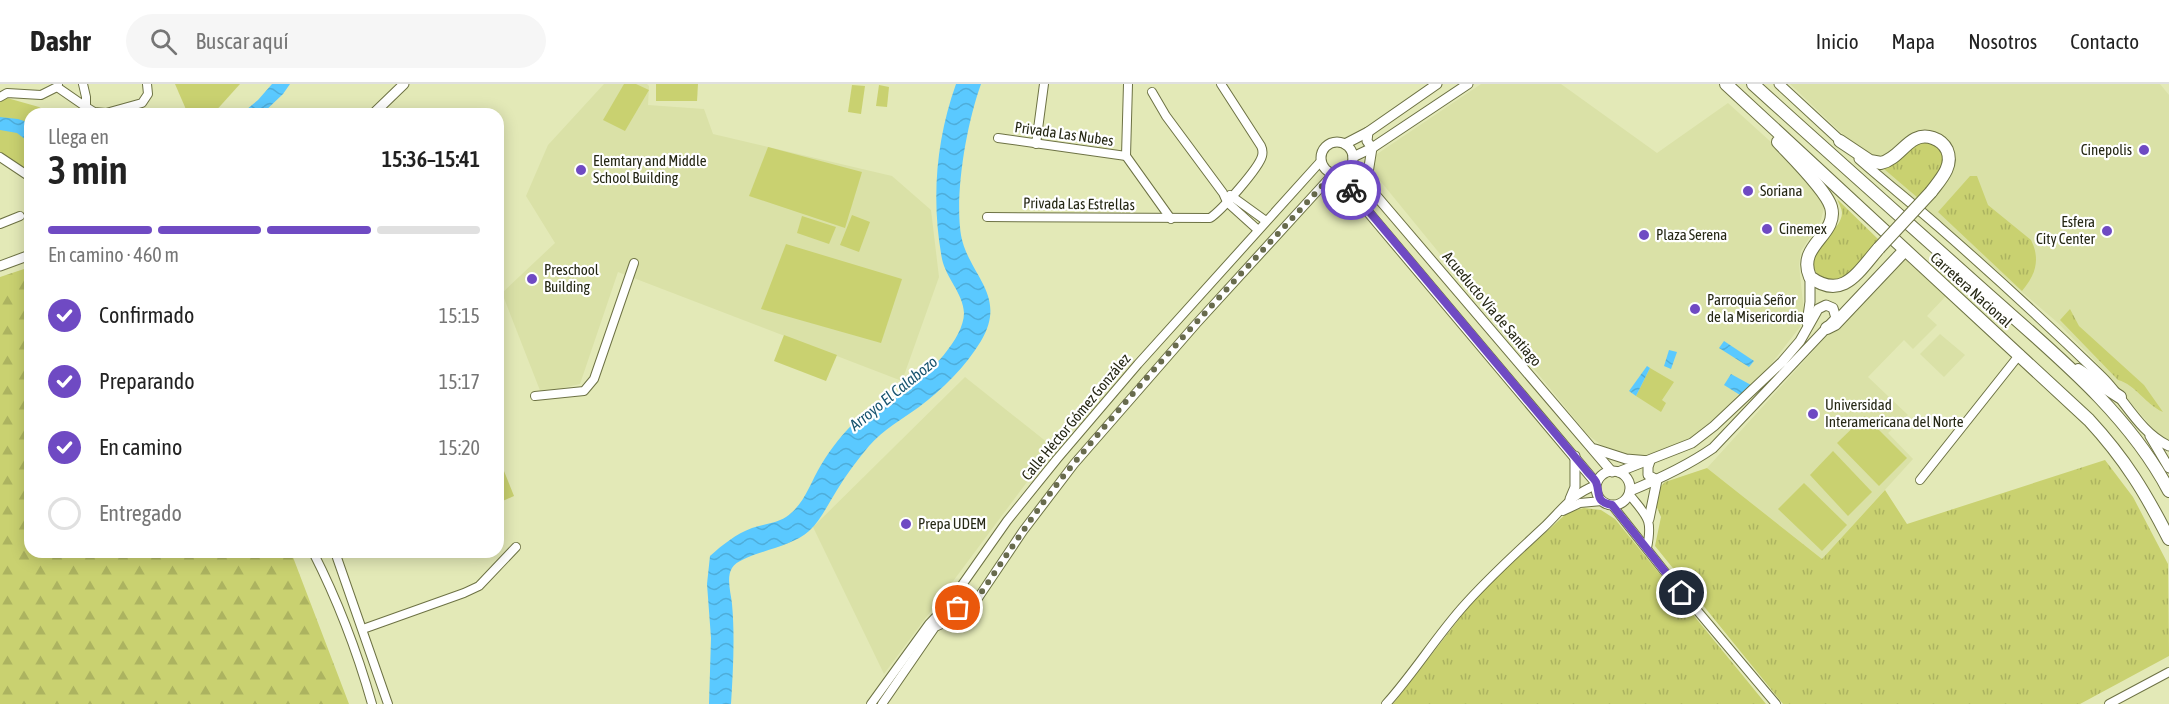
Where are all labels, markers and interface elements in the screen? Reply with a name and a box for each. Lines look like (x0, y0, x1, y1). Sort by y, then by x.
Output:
search box (126, 14, 546, 68)
text: Dashr (30, 25, 90, 57)
icon: search (147, 25, 180, 58)
text: Buscar aquí (195, 28, 288, 54)
text: Inicio (1816, 29, 1859, 53)
text: Mapa (1892, 29, 1935, 53)
text: Nosotros (1968, 29, 2037, 53)
text: Contacto (2070, 29, 2139, 53)
street label: Privada Las Nubes (1013, 118, 1115, 149)
text: Llega en (48, 125, 109, 148)
place label: Cinepolis (2081, 141, 2132, 158)
marker: Cinepolis (2137, 143, 2151, 157)
text: 15:36–15:41 (382, 146, 480, 172)
text: 3 min (48, 148, 128, 192)
place label: Elemtary and Middle School Building (593, 152, 707, 186)
courier (1321, 160, 1381, 220)
marker: Elemtary and Middle School Building (574, 163, 588, 177)
icon: bike (1335, 174, 1368, 207)
place label: Soriana (1760, 182, 1802, 199)
marker: Soriana (1741, 184, 1755, 198)
street label: Privada Las Estrellas (1023, 194, 1135, 213)
place label: Esfera City Center (2036, 213, 2096, 247)
place label: Cinemex (1779, 220, 1827, 237)
marker: Cinemex (1760, 222, 1774, 236)
marker: Esfera City Center (2100, 224, 2114, 238)
place label: Plaza Serena (1656, 226, 1727, 243)
marker: Plaza Serena (1637, 228, 1651, 242)
text: En camino · 460 m (48, 243, 179, 266)
street label: Acueducto Vía de Santiago (1439, 248, 1545, 369)
street label: Carretera Nacional (1927, 249, 2016, 331)
place label: Preschool Building (544, 261, 599, 295)
marker: Preschool Building (525, 272, 539, 286)
place label: Parroquia Señor de la Misericordia (1707, 291, 1804, 325)
icon: check (48, 299, 81, 332)
text: Confirmado (99, 302, 194, 328)
marker: Parroquia Señor de la Misericordia (1688, 302, 1702, 316)
text: 15:15 (439, 304, 480, 327)
street label: Calle Héctor Gómez González (1018, 350, 1134, 483)
water label: Arroyo El Calabozo (845, 352, 941, 435)
icon: check (48, 365, 81, 398)
text: Preparando (99, 368, 195, 394)
text: 15:17 (439, 370, 480, 393)
place label: Universidad Interamericana del Norte (1825, 396, 1964, 430)
marker: Universidad Interamericana del Norte (1806, 407, 1820, 421)
icon: check (48, 431, 81, 464)
text: En camino (99, 434, 182, 460)
text: 15:20 (439, 436, 480, 459)
text: Entregado (99, 500, 182, 526)
place label: Prepa UDEM (918, 515, 986, 532)
marker: Prepa UDEM (899, 517, 913, 531)
pin (1656, 567, 1707, 618)
icon: home (1665, 576, 1698, 609)
pin (932, 582, 983, 633)
icon: bag (941, 591, 974, 624)

